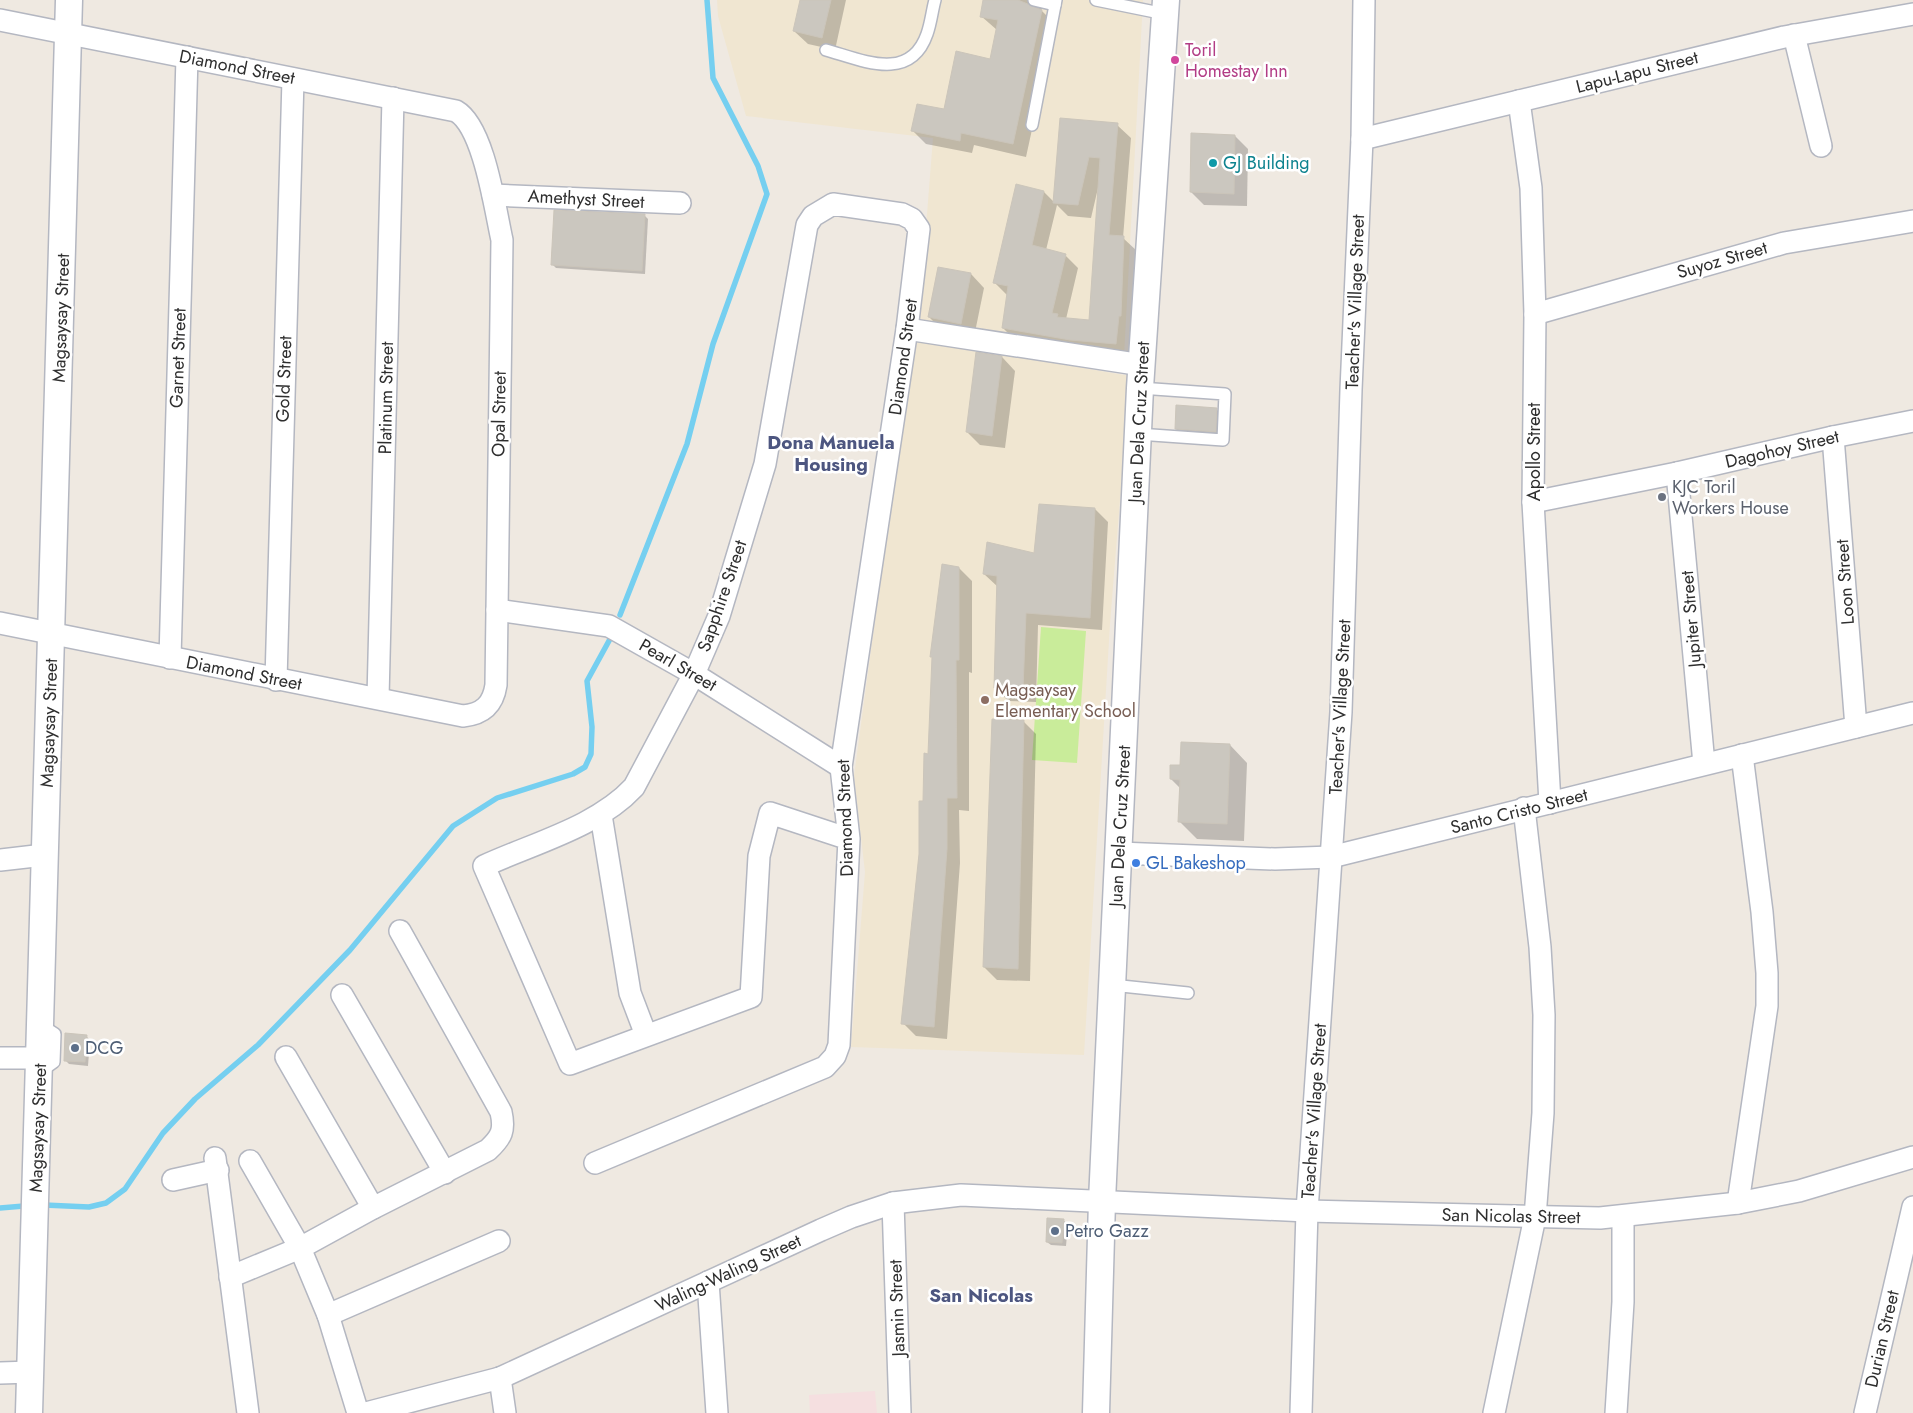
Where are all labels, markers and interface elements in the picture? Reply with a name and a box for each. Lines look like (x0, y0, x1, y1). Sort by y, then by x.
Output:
place label: Toril Homestay Inn (1185, 37, 1288, 84)
street label: Diamond Street (177, 43, 298, 91)
street label: Lapu-Lapu Street (1573, 44, 1701, 100)
marker: Toril Homestay Inn (1169, 54, 1181, 66)
place label: GJ Building (1223, 150, 1310, 176)
marker: GJ Building (1207, 157, 1219, 169)
street label: Amethyst Street (527, 183, 646, 215)
street label: Teacher's Village Street (1339, 213, 1371, 390)
street label: Suyoz Street (1674, 234, 1771, 285)
street label: Magsaysay Street (46, 252, 76, 383)
street label: Diamond Street (882, 296, 924, 417)
street label: Garnet Street (163, 307, 193, 409)
street label: Gold Street (269, 335, 299, 423)
street label: Juan Dela Cruz Street (1122, 340, 1156, 505)
street label: Platinum Street (372, 341, 400, 455)
street label: Opal Street (485, 370, 513, 457)
street label: Apollo Street (1521, 402, 1547, 501)
street label: Dagohoy Street (1722, 423, 1842, 475)
district label: Dona Manuela Housing (767, 429, 895, 478)
place label: KJC Toril Workers House (1672, 474, 1789, 521)
marker: KJC Toril Workers House (1656, 491, 1668, 503)
street label: Sapphire Street (691, 536, 754, 655)
street label: Loon Street (1829, 538, 1861, 626)
street label: Jupiter Street (1674, 569, 1708, 670)
street label: Teacher's Village Street (1322, 618, 1358, 795)
street label: Pearl Street (634, 632, 722, 698)
street label: Diamond Street (184, 649, 305, 697)
street label: Magsaysay Street (34, 657, 64, 788)
place label: Magsaysay Elementary School (995, 677, 1136, 724)
marker: Magsaysay Elementary School (979, 694, 991, 706)
street label: Juan Dela Cruz Street (1103, 744, 1137, 909)
street label: Diamond Street (830, 758, 860, 877)
street label: Santo Cristo Street (1448, 781, 1591, 841)
place label: GL Bakeshop (1146, 850, 1246, 876)
marker: GL Bakeshop (1130, 857, 1142, 869)
street label: Teacher's Village Street (1295, 1022, 1333, 1199)
place label: DCG (85, 1035, 124, 1061)
marker: DCG (69, 1042, 81, 1054)
street label: Magsaysay Street (23, 1062, 53, 1193)
street label: San Nicolas Street (1441, 1202, 1581, 1230)
place label: Petro Gazz (1065, 1218, 1149, 1244)
marker: Petro Gazz (1049, 1225, 1061, 1237)
street label: Waling-Waling Street (651, 1227, 806, 1318)
street label: Jasmin Street (882, 1259, 912, 1359)
district label: San Nicolas (929, 1282, 1033, 1309)
street label: Durian Street (1858, 1287, 1906, 1390)

